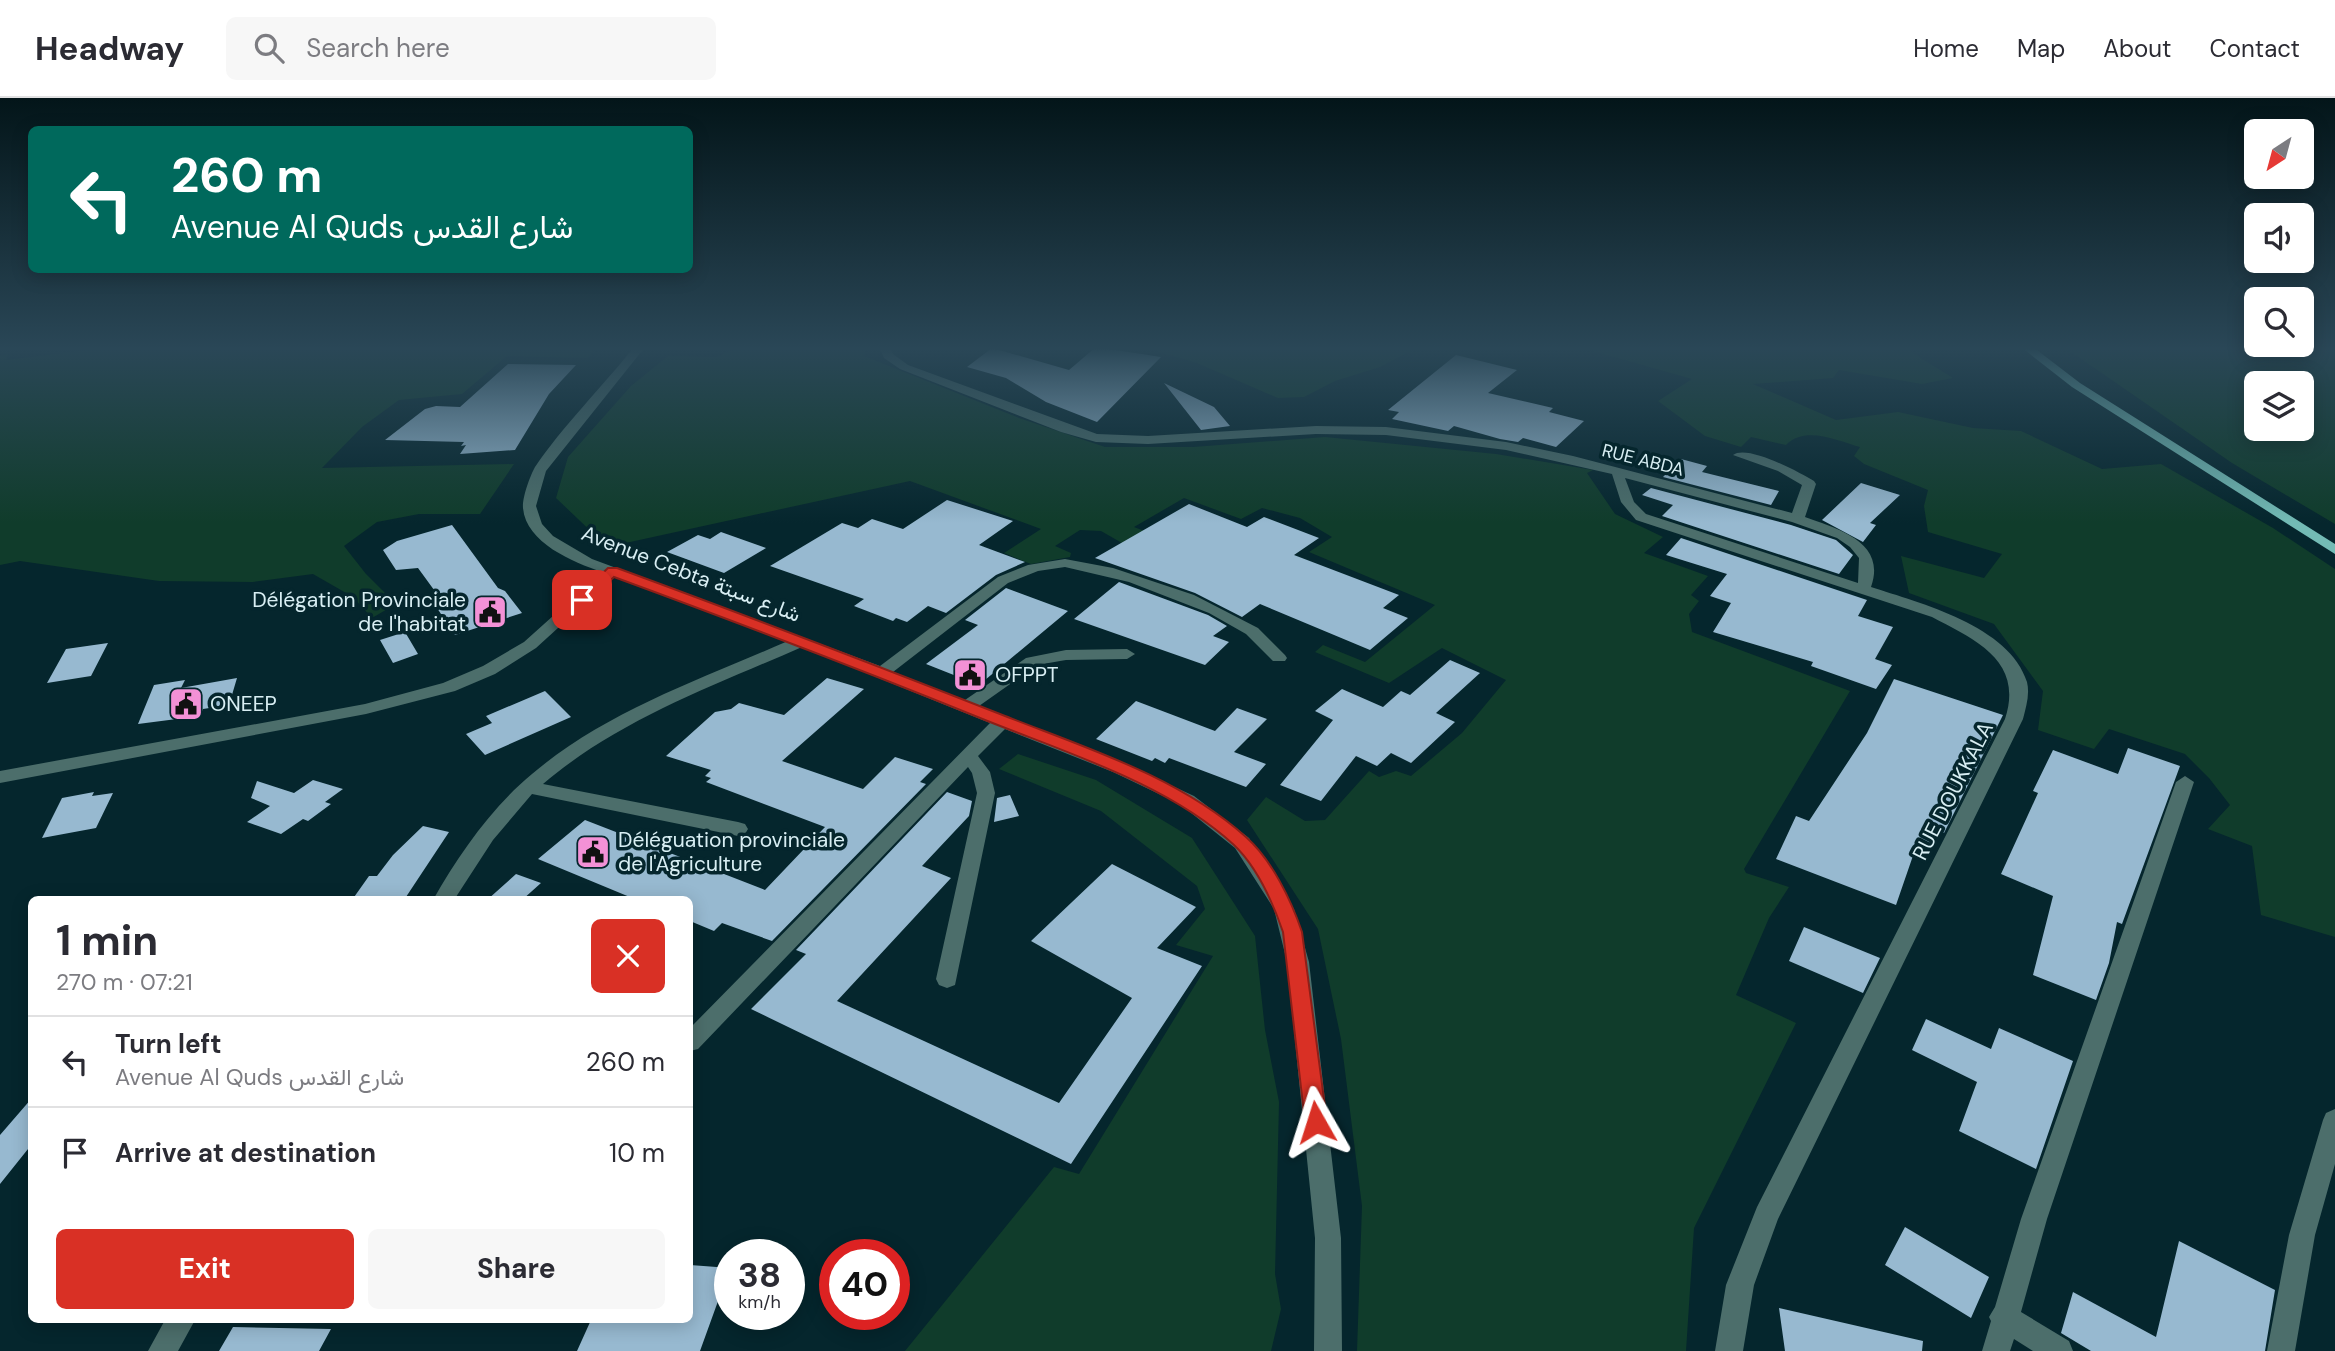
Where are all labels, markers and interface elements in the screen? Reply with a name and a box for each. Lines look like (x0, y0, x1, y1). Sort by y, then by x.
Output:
search box (226, 17, 716, 80)
text: Headway (35, 27, 184, 70)
icon: search (250, 29, 288, 67)
text: Search here (306, 31, 450, 65)
text: Home (1913, 33, 1979, 64)
text: Map (2017, 33, 2065, 64)
text: About (2103, 33, 2172, 64)
text: Contact (2210, 33, 2300, 64)
north arrow (2244, 119, 2314, 189)
map controls (2244, 119, 2314, 441)
text: 260 m (171, 143, 322, 207)
icon: left (56, 154, 147, 245)
button: sound (2244, 203, 2314, 273)
text: Avenue Al Quds شارع القدس (171, 206, 573, 248)
button: search (2244, 287, 2314, 357)
button: layers (2244, 371, 2314, 441)
street label: RUE ABDA (1599, 438, 1687, 482)
street label: Avenue Cebta شارع سبتة (577, 519, 805, 629)
pin (552, 570, 612, 630)
icon: arrive (563, 581, 601, 619)
place label: Délégation Provinciale de l'habitat (252, 586, 466, 638)
public building icon: Délégation Provinciale de l'habitat (471, 593, 509, 631)
public building icon: OFPPT (951, 656, 989, 694)
place label: OFPPT (995, 661, 1059, 689)
public building icon: ONEEP (167, 685, 205, 723)
place label: ONEEP (210, 690, 277, 718)
street label: RUE DOUKKALA (1906, 717, 2000, 865)
place label: Déléguation provinciale de l'Agriculture (618, 826, 845, 878)
public building icon: Déléguation provinciale de l'Agriculture (574, 833, 612, 871)
text: 1 min (56, 913, 158, 968)
button: close (591, 919, 665, 993)
text: 270 m · 07:21 (56, 967, 193, 997)
text: Turn left (115, 1027, 222, 1061)
icon: left (56, 1043, 94, 1081)
text: 260 m (586, 1045, 665, 1079)
text: Avenue Al Quds شارع القدس (115, 1062, 404, 1092)
position arrow (1279, 1085, 1353, 1159)
icon: arrive (56, 1134, 94, 1172)
text: Arrive at destination (115, 1136, 376, 1170)
text: 10 m (609, 1136, 665, 1170)
button: Exit (56, 1229, 354, 1309)
button: Share (368, 1229, 665, 1309)
speed limit sign: 40 (819, 1239, 910, 1330)
text: 38 (738, 1252, 781, 1298)
text: km/h (738, 1290, 781, 1314)

